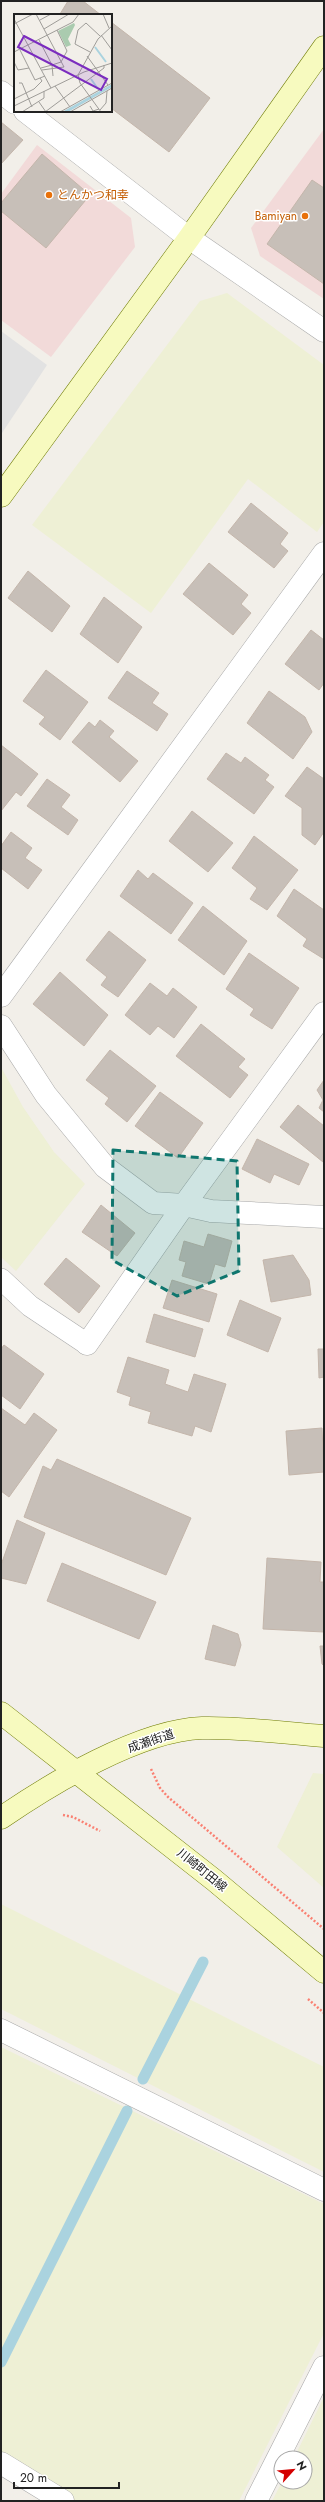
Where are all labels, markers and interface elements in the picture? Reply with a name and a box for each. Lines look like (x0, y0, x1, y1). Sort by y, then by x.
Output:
inset map (14, 14, 112, 112)
place label: とんかつ和幸 (57, 186, 129, 204)
marker: とんかつ和幸 (44, 190, 54, 200)
place label: Bamiyan (255, 207, 297, 225)
marker: Bamiyan (300, 211, 310, 221)
street label: 成瀬街道 (125, 1725, 177, 1757)
street label: 川崎町田線 (173, 1844, 231, 1896)
north arrow (273, 2450, 313, 2490)
text: N (293, 2458, 311, 2473)
scale bar (14, 2464, 119, 2490)
text: 20 m (20, 2469, 47, 2487)

